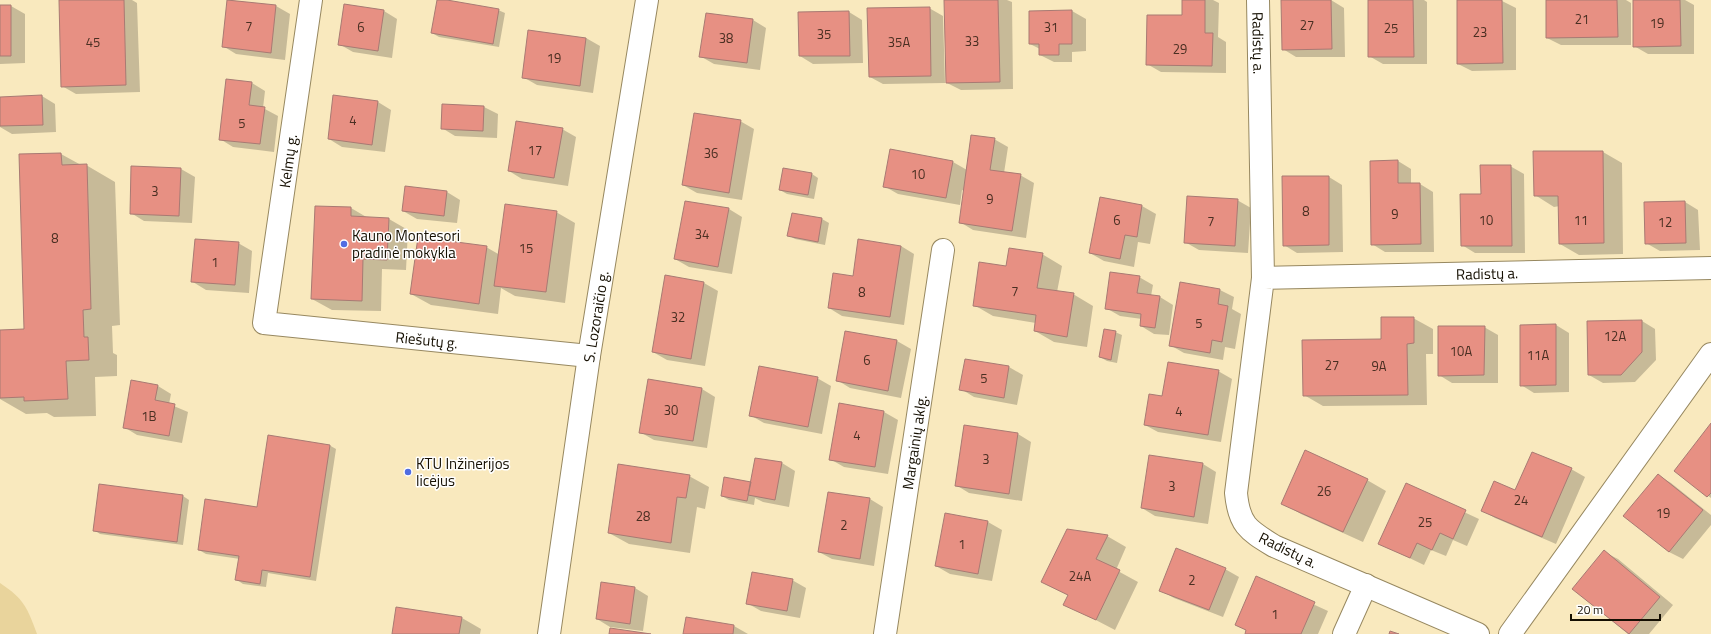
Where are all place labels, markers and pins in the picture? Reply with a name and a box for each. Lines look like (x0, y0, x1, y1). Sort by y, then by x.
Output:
place label: Kauno Montesori pradinė mokykla (352, 224, 460, 264)
marker: Kauno Montesori pradinė mokykla (339, 239, 349, 249)
place label: KTU Inžinerijos licėjus (416, 452, 510, 492)
marker: KTU Inžinerijos licėjus (403, 467, 413, 477)

